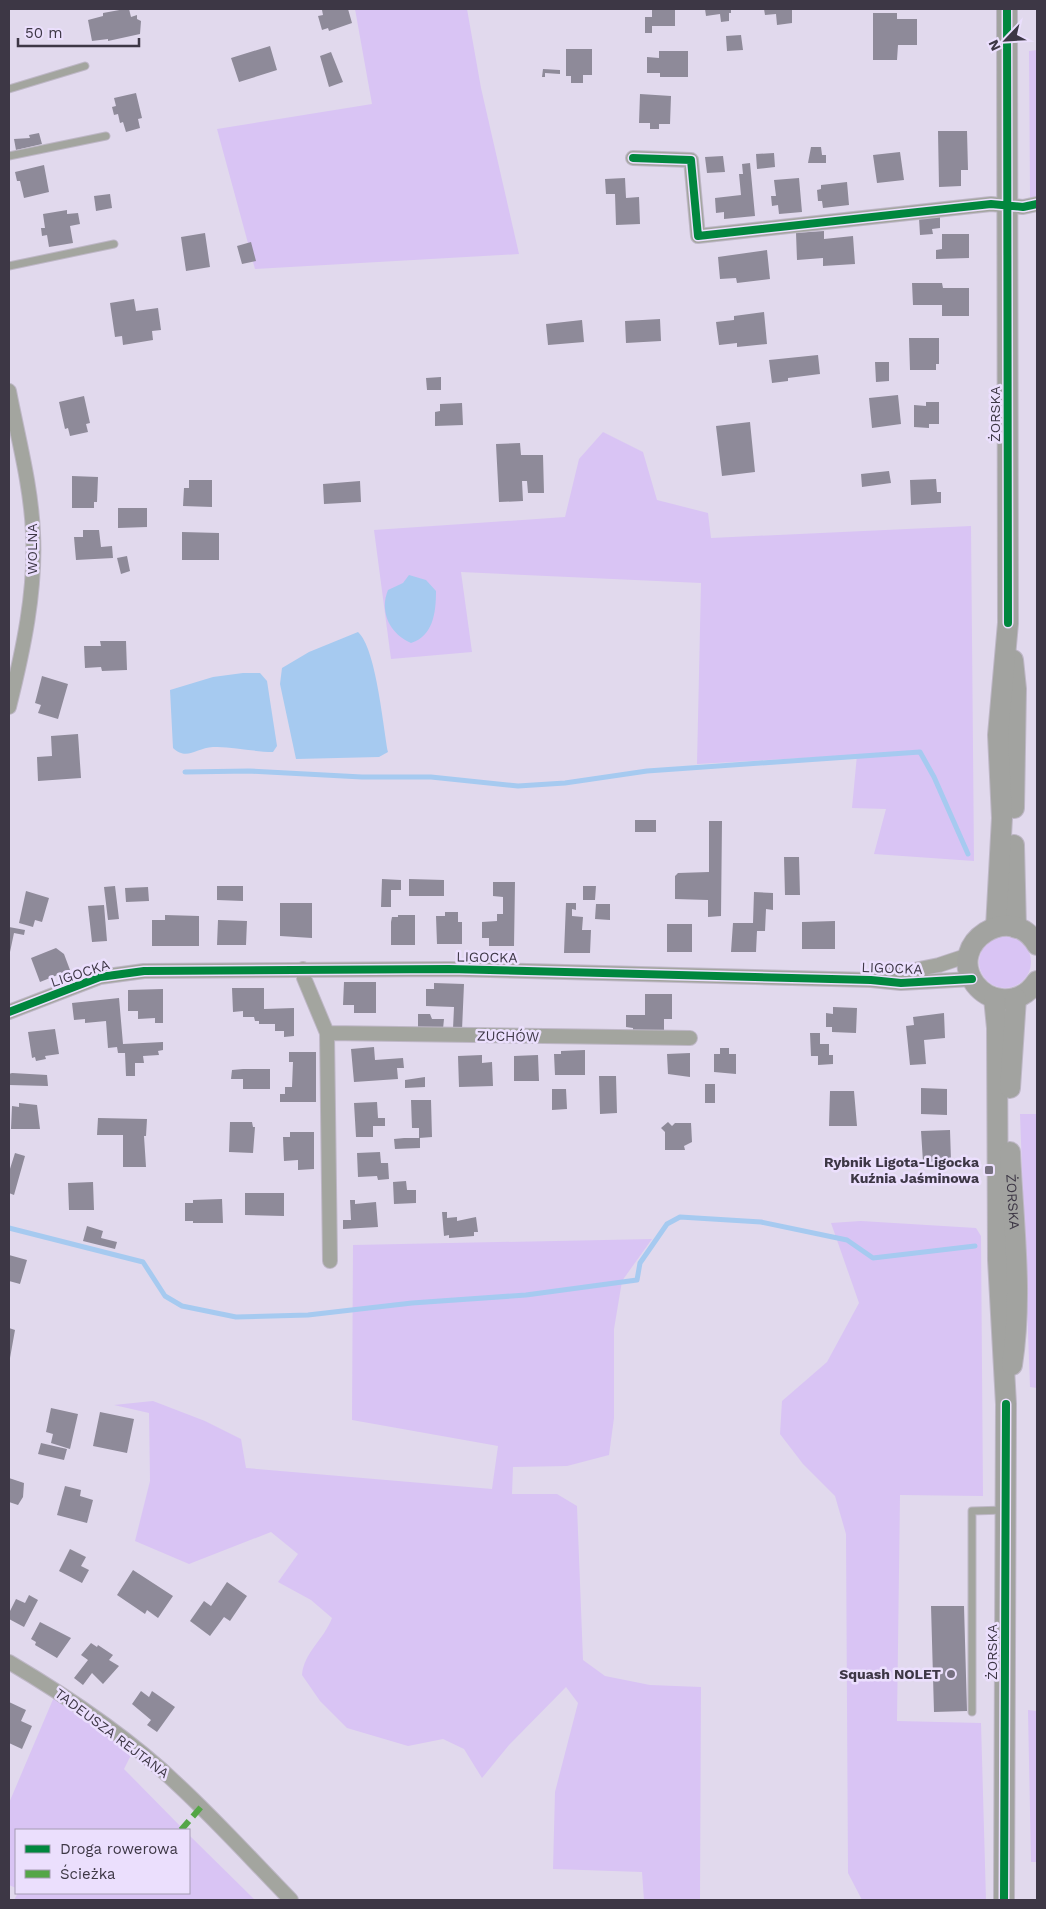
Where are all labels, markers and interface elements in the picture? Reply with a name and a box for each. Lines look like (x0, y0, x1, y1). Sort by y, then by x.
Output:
scale bar (18, 15, 139, 47)
north arrow (981, 15, 1031, 65)
text: 50 m (25, 24, 62, 42)
text: N (985, 37, 1004, 54)
street label: ŻORSKA (987, 386, 1003, 442)
street label: WOLNA (24, 523, 40, 575)
street label: LIGOCKA (456, 948, 518, 966)
street label: LIGOCKA (48, 956, 112, 990)
street label: LIGOCKA (861, 959, 923, 977)
street label: ZUCHÓW (477, 1027, 539, 1045)
place label: Rybnik Ligota-Ligocka Kuźnia Jaśminowa (824, 1154, 980, 1186)
marker: Rybnik Ligota-Ligocka Kuźnia Jaśminowa (983, 1164, 995, 1176)
street label: ŻORSKA (1003, 1174, 1023, 1230)
street label: ŻORSKA (984, 1624, 1000, 1680)
place label: Squash NOLET (839, 1666, 941, 1682)
marker: Squash NOLET (945, 1668, 957, 1680)
street label: TADEUSZA REJTANA (52, 1685, 172, 1781)
legend (15, 1829, 190, 1894)
text: Droga rowerowa (60, 1840, 178, 1858)
text: Ścieżka (60, 1864, 116, 1883)

